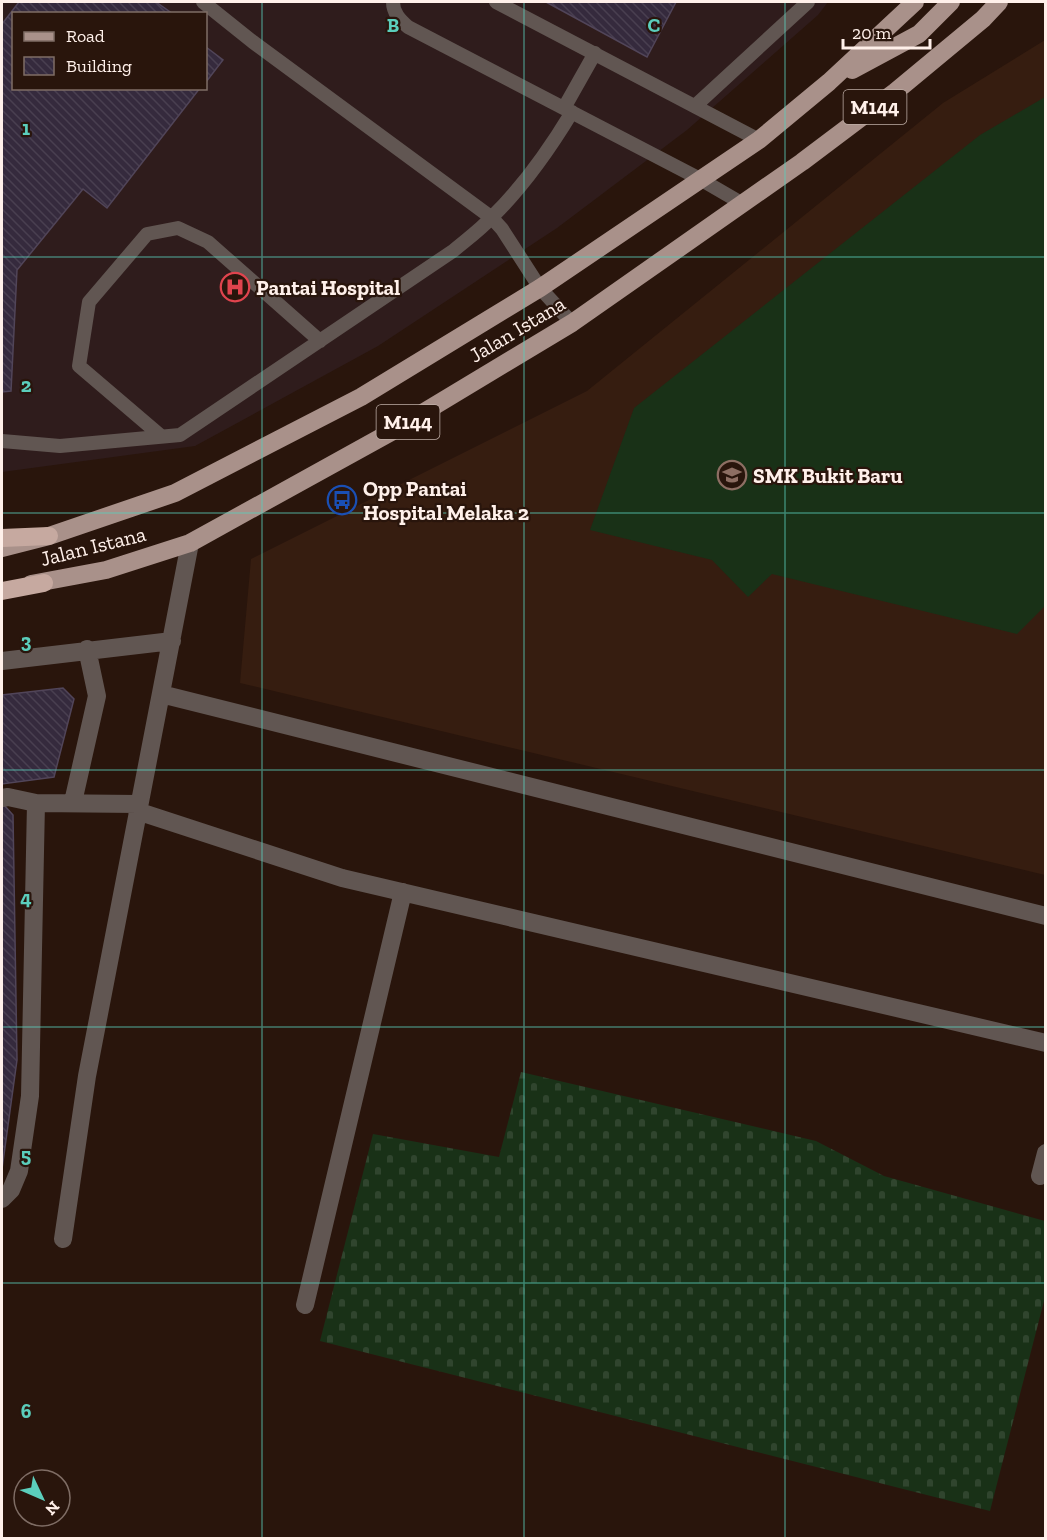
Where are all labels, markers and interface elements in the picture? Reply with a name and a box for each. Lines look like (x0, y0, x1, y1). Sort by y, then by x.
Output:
legend (12, 12, 207, 90)
scale bar (843, 12, 930, 50)
text: B (387, 13, 399, 37)
text: C (648, 13, 661, 37)
text: 20 m (852, 22, 892, 44)
text: Road (66, 25, 105, 47)
text: Building (66, 55, 132, 77)
road number: M144 (844, 90, 906, 124)
text: 1 (22, 116, 30, 140)
hospital icon: Pantai Hospital (219, 271, 251, 303)
place label: Pantai Hospital (256, 275, 400, 300)
street label: Jalan Istana (464, 291, 570, 367)
text: 2 (21, 373, 32, 397)
road number: M144 (376, 405, 440, 439)
school or university icon: SMK Bukit Baru (716, 459, 748, 491)
place label: SMK Bukit Baru (753, 463, 902, 488)
place label: Opp Pantai Hospital Melaka 2 (363, 476, 529, 525)
bus stop icon: Opp Pantai Hospital Melaka 2 (326, 484, 358, 516)
street label: Jalan Istana (38, 521, 148, 571)
text: 3 (21, 629, 32, 653)
text: 4 (20, 886, 32, 910)
text: 5 (21, 1143, 31, 1167)
text: 6 (21, 1399, 32, 1423)
north arrow (12, 1468, 72, 1528)
text: N (41, 1497, 63, 1519)

